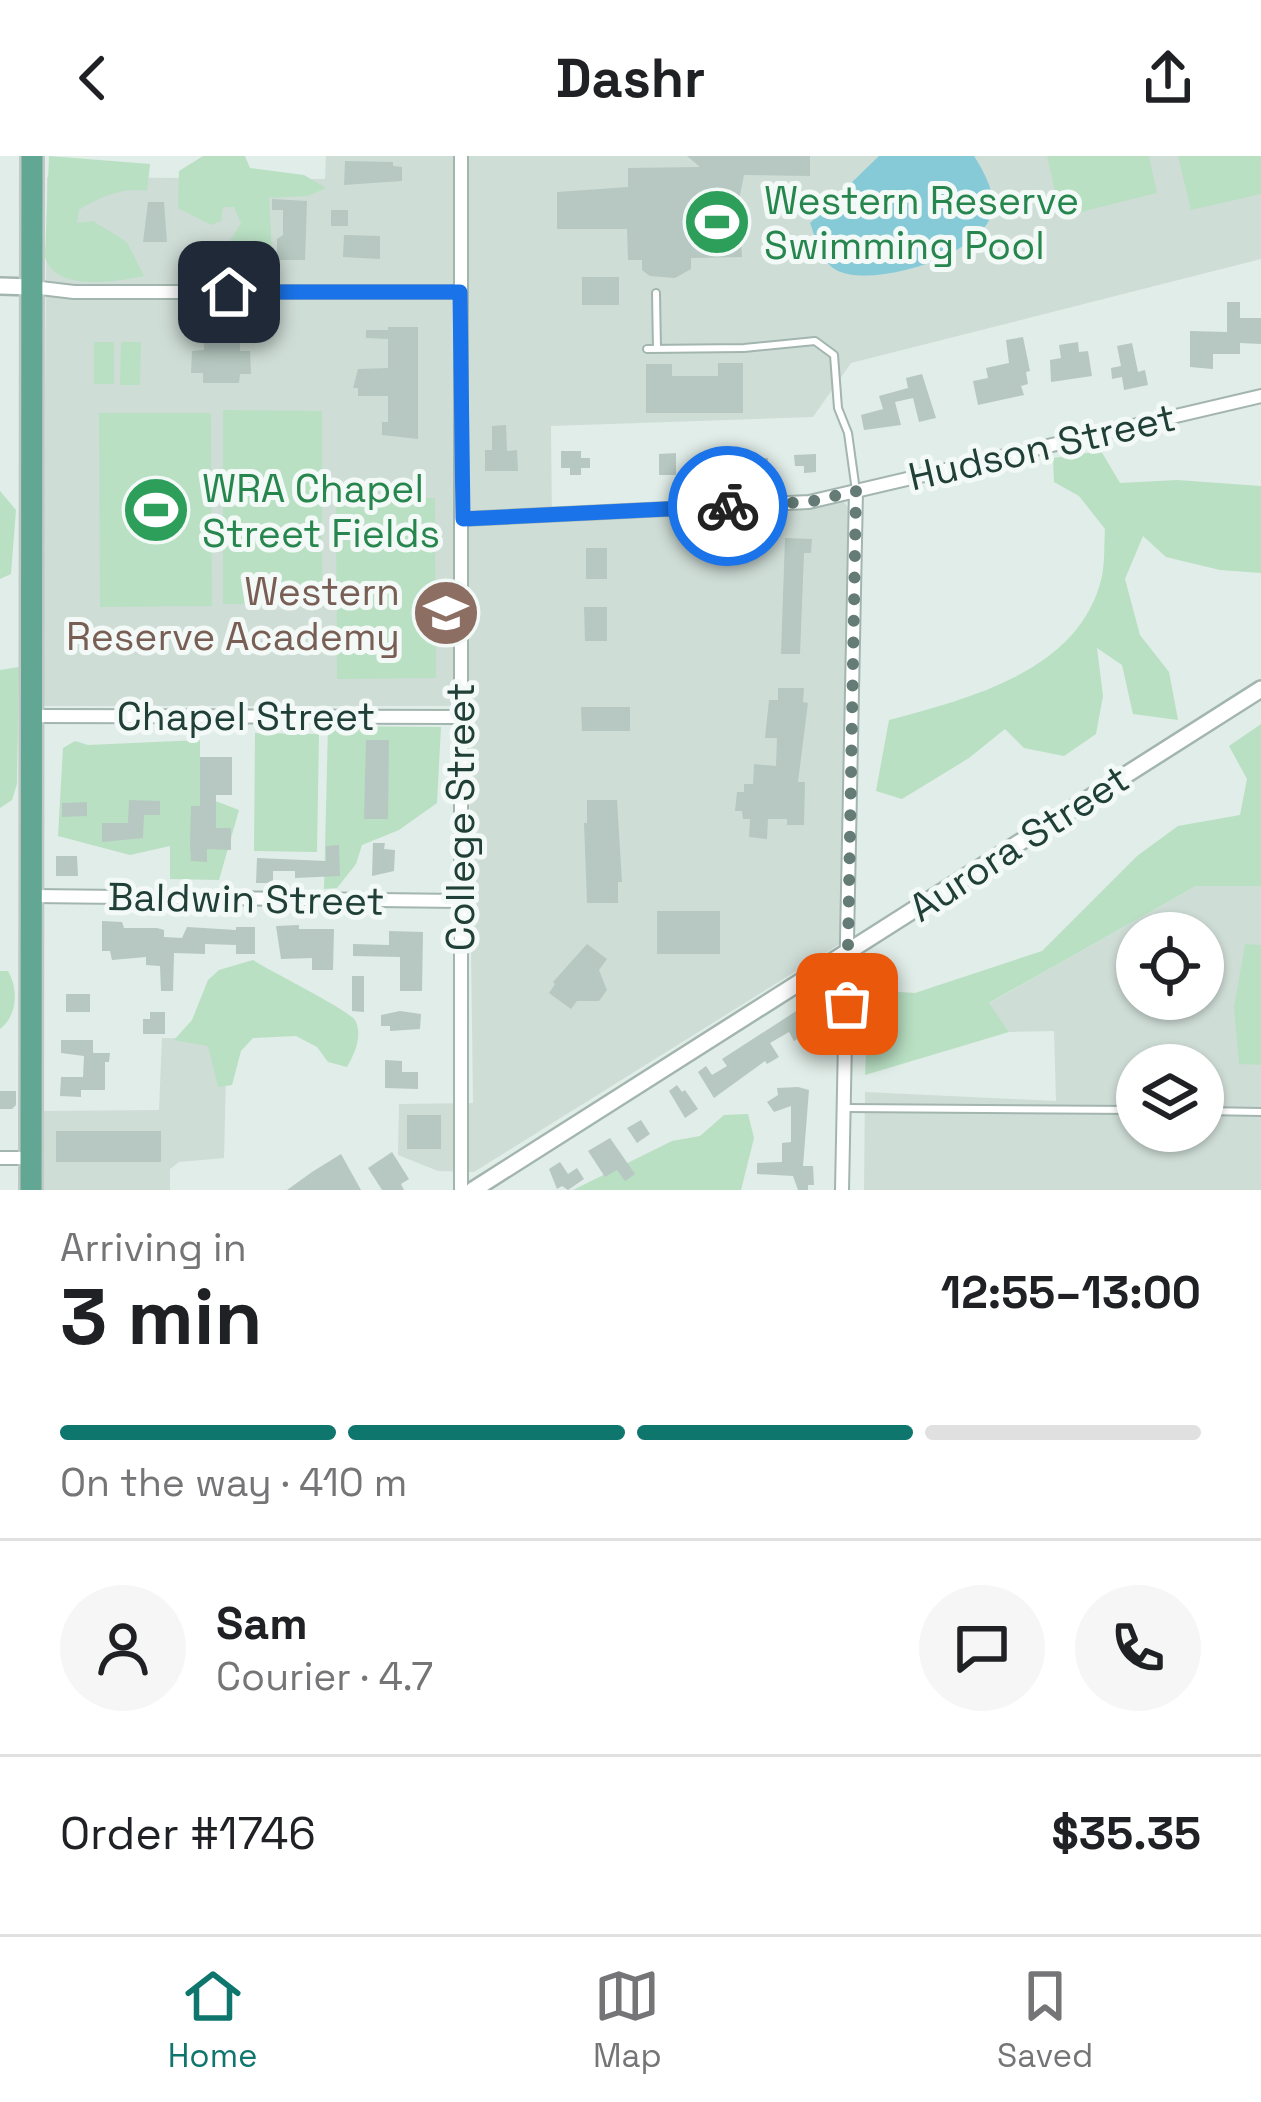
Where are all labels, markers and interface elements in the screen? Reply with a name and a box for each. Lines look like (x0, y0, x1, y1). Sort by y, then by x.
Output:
text: Dashr (556, 44, 705, 113)
icon: back (60, 45, 126, 111)
icon: share (1135, 45, 1201, 111)
place label: Western Reserve Swimming Pool (764, 176, 1079, 270)
sports icon: Western Reserve Swimming Pool (682, 187, 752, 257)
pin (178, 241, 280, 343)
icon: home (196, 259, 262, 325)
street label: Hudson Street (904, 392, 1180, 502)
courier (668, 446, 788, 566)
place label: WRA Chapel Street Fields (202, 464, 440, 558)
icon: bike (695, 473, 761, 539)
sports icon: WRA Chapel Street Fields (121, 475, 191, 545)
place label: Western Reserve Academy (66, 567, 400, 661)
school or university icon: Western Reserve Academy (411, 578, 481, 648)
street label: College Street (436, 683, 485, 951)
street label: Chapel Street (117, 692, 375, 741)
street label: Aurora Street (900, 754, 1138, 932)
street label: Baldwin Street (107, 872, 385, 926)
map controls (1116, 912, 1224, 1152)
button: locate (1116, 912, 1224, 1020)
pin (796, 953, 898, 1055)
icon: bag (814, 971, 880, 1037)
button: layers (1116, 1044, 1224, 1152)
text: Arriving in (60, 1223, 247, 1272)
text: 12:55–13:00 (941, 1264, 1201, 1321)
text: 3 min (60, 1267, 263, 1367)
text: On the way · 410 m (60, 1458, 407, 1507)
button: person (60, 1585, 186, 1711)
button: chat (919, 1585, 1045, 1711)
button: phone (1075, 1585, 1201, 1711)
text: Sam (216, 1595, 308, 1652)
text: Courier · 4.7 (216, 1652, 433, 1701)
text: Order #1746 (60, 1805, 316, 1862)
text: $35.35 (1052, 1805, 1201, 1862)
tab: Home (168, 1963, 258, 2077)
tab: Map (593, 1963, 662, 2077)
tab: Saved (997, 1963, 1093, 2077)

